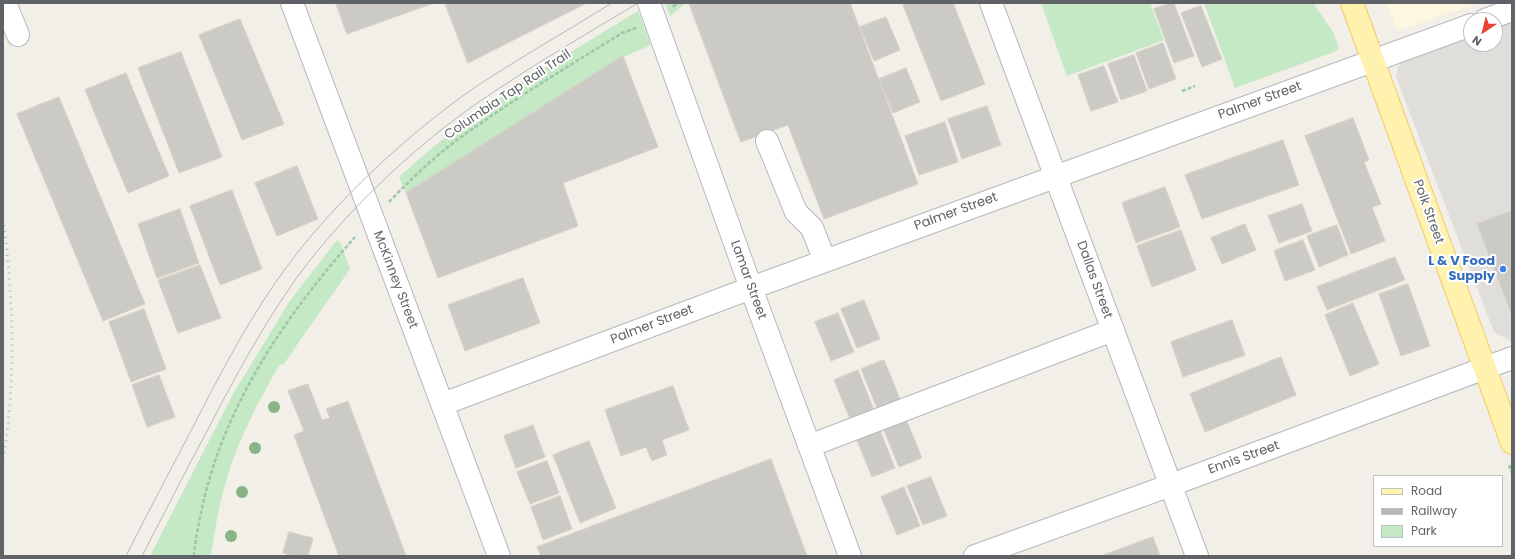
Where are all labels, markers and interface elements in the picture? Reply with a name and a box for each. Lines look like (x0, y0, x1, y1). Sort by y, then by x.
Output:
north arrow (1463, 12, 1503, 52)
text: N (1469, 32, 1485, 50)
street label: Columbia Tap Rail Trail (442, 47, 574, 143)
street label: Palmer Street (1216, 79, 1304, 123)
street label: Polk Street (1409, 178, 1447, 246)
street label: Palmer Street (912, 190, 1000, 234)
street label: McKinney Street (369, 229, 421, 331)
street label: Lamar Street (726, 238, 770, 322)
street label: Dallas Street (1073, 239, 1115, 321)
place label: L & V Food Supply (1428, 254, 1495, 285)
marker: L & V Food Supply (1498, 264, 1508, 274)
street label: Palmer Street (608, 302, 696, 348)
street label: Ennis Street (1206, 438, 1282, 478)
legend (1373, 475, 1503, 547)
text: Road (1411, 482, 1442, 499)
text: Railway (1411, 502, 1457, 519)
text: Park (1411, 522, 1437, 539)

